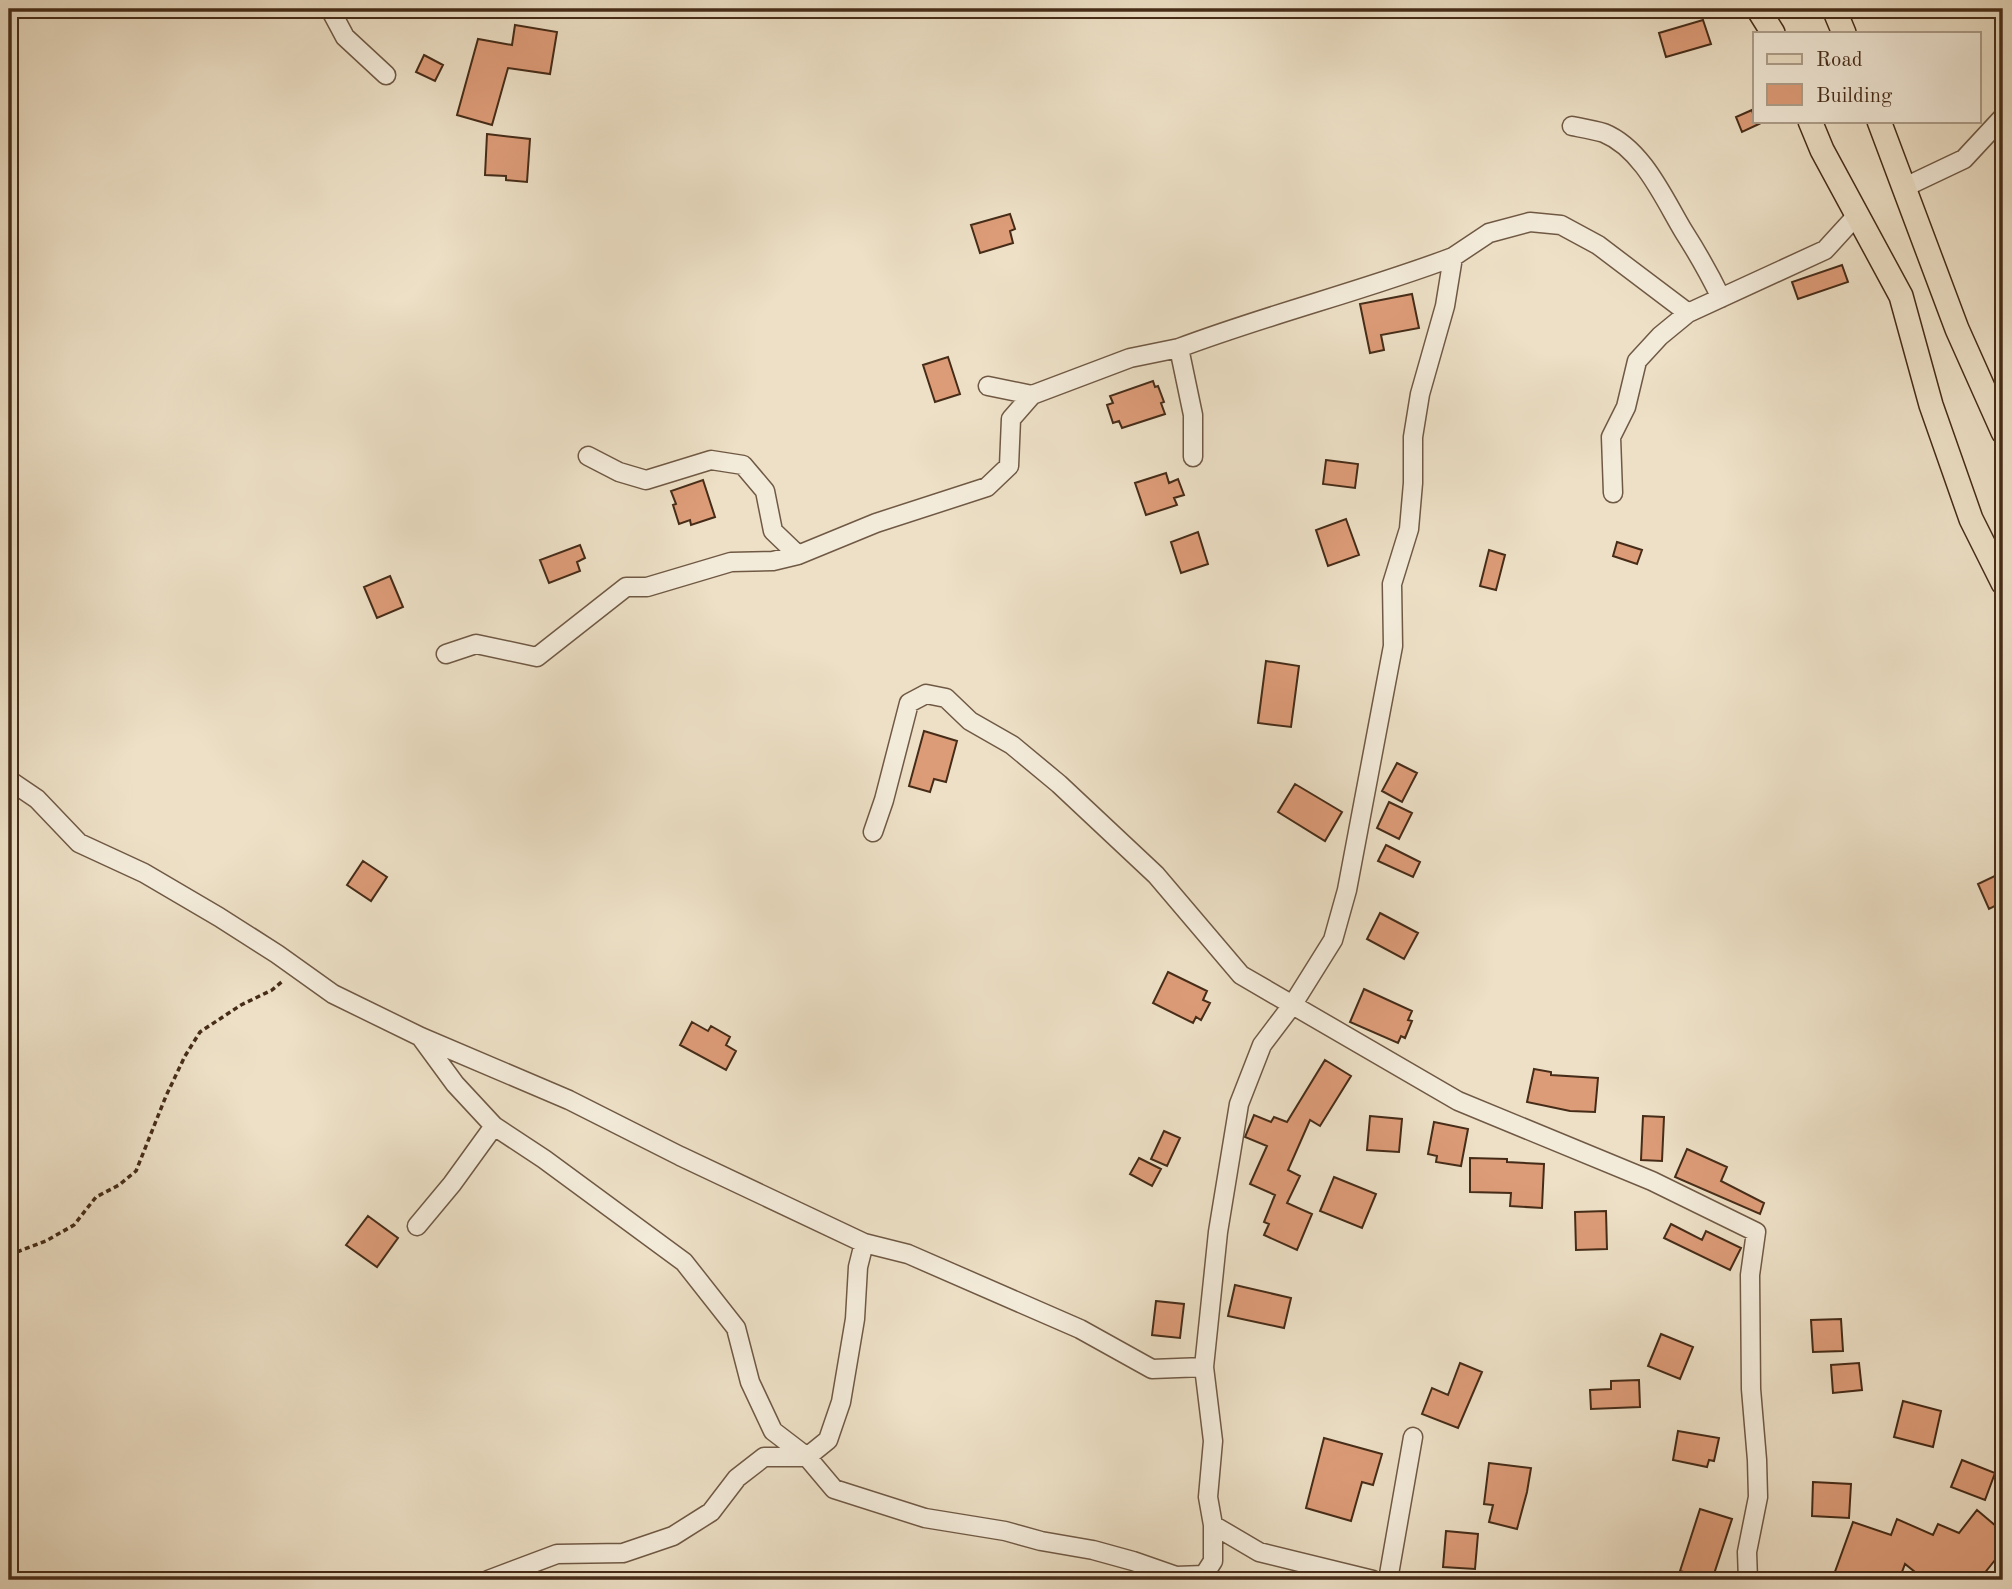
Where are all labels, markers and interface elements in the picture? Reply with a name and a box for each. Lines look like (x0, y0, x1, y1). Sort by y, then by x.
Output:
legend (1753, 32, 1980, 122)
text: Road (1816, 50, 1863, 71)
text: Building (1816, 86, 1893, 107)

